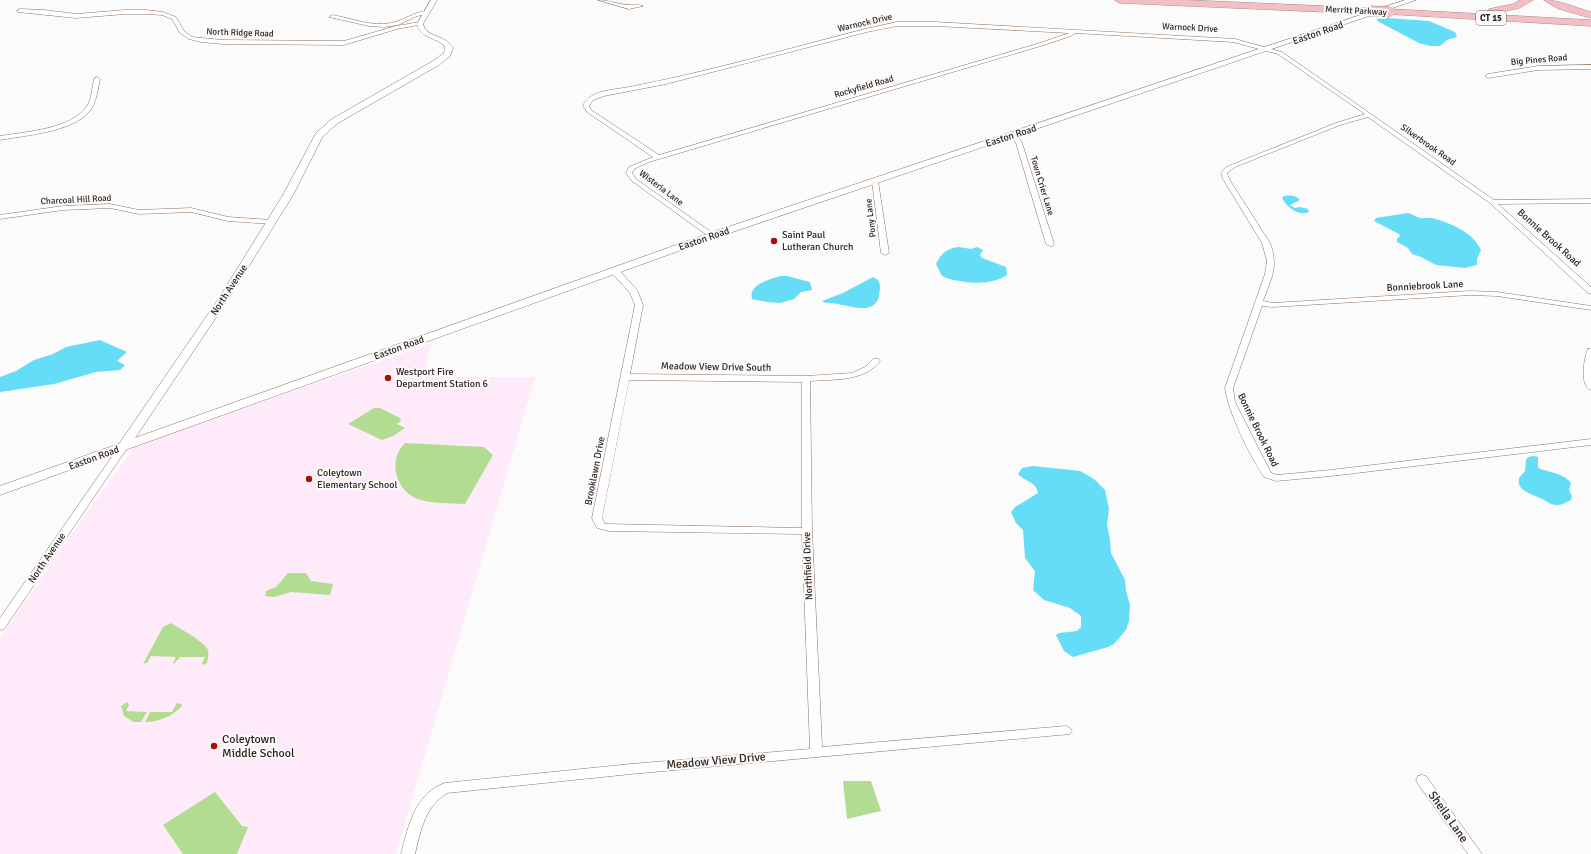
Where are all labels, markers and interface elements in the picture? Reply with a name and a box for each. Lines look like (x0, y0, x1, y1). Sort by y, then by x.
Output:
street label: Merritt Parkway (1325, 4, 1388, 18)
street label: Warnock Drive (837, 11, 894, 35)
road number: CT 15 (1476, 11, 1506, 25)
street label: Easton Road (1291, 19, 1345, 47)
street label: Warnock Drive (1162, 21, 1219, 35)
street label: North Ridge Road (206, 26, 274, 40)
street label: Big Pines Road (1510, 52, 1568, 68)
street label: Rockyfield Road (833, 73, 895, 101)
street label: Easton Road (984, 122, 1038, 150)
street label: Silverbrook Road (1398, 122, 1458, 168)
street label: Town Crier Lane (1028, 155, 1056, 217)
street label: Wisteria Lane (637, 168, 686, 209)
street label: Charcoal Hill Road (40, 193, 112, 207)
street label: Pony Lane (863, 197, 879, 238)
street label: Bonnie Brook Road (1515, 207, 1583, 269)
street label: Easton Road (677, 225, 731, 253)
place label: Saint Paul Lutheran Church (782, 229, 853, 253)
marker: Saint Paul Lutheran Church (769, 236, 779, 246)
street label: North Avenue (208, 262, 250, 318)
street label: Bonniebrook Lane (1386, 278, 1464, 294)
street label: Easton Road (372, 333, 426, 363)
street label: Meadow View Drive South (661, 360, 771, 374)
place label: Westport Fire Department Station 6 (396, 366, 488, 390)
marker: Westport Fire Department Station 6 (383, 373, 393, 383)
street label: Bonnie Brook Road (1235, 391, 1281, 469)
street label: Brooklawn Drive (582, 436, 608, 506)
street label: Easton Road (67, 443, 121, 473)
place label: Coleytown Elementary School (317, 467, 397, 491)
marker: Coleytown Elementary School (304, 474, 314, 484)
street label: North Avenue (26, 530, 68, 586)
street label: Northfield Drive (801, 532, 815, 600)
place label: Coleytown Middle School (222, 732, 295, 761)
marker: Coleytown Middle School (209, 741, 219, 751)
street label: Meadow View Drive (666, 749, 766, 773)
street label: Sheila Lane (1425, 788, 1471, 846)

